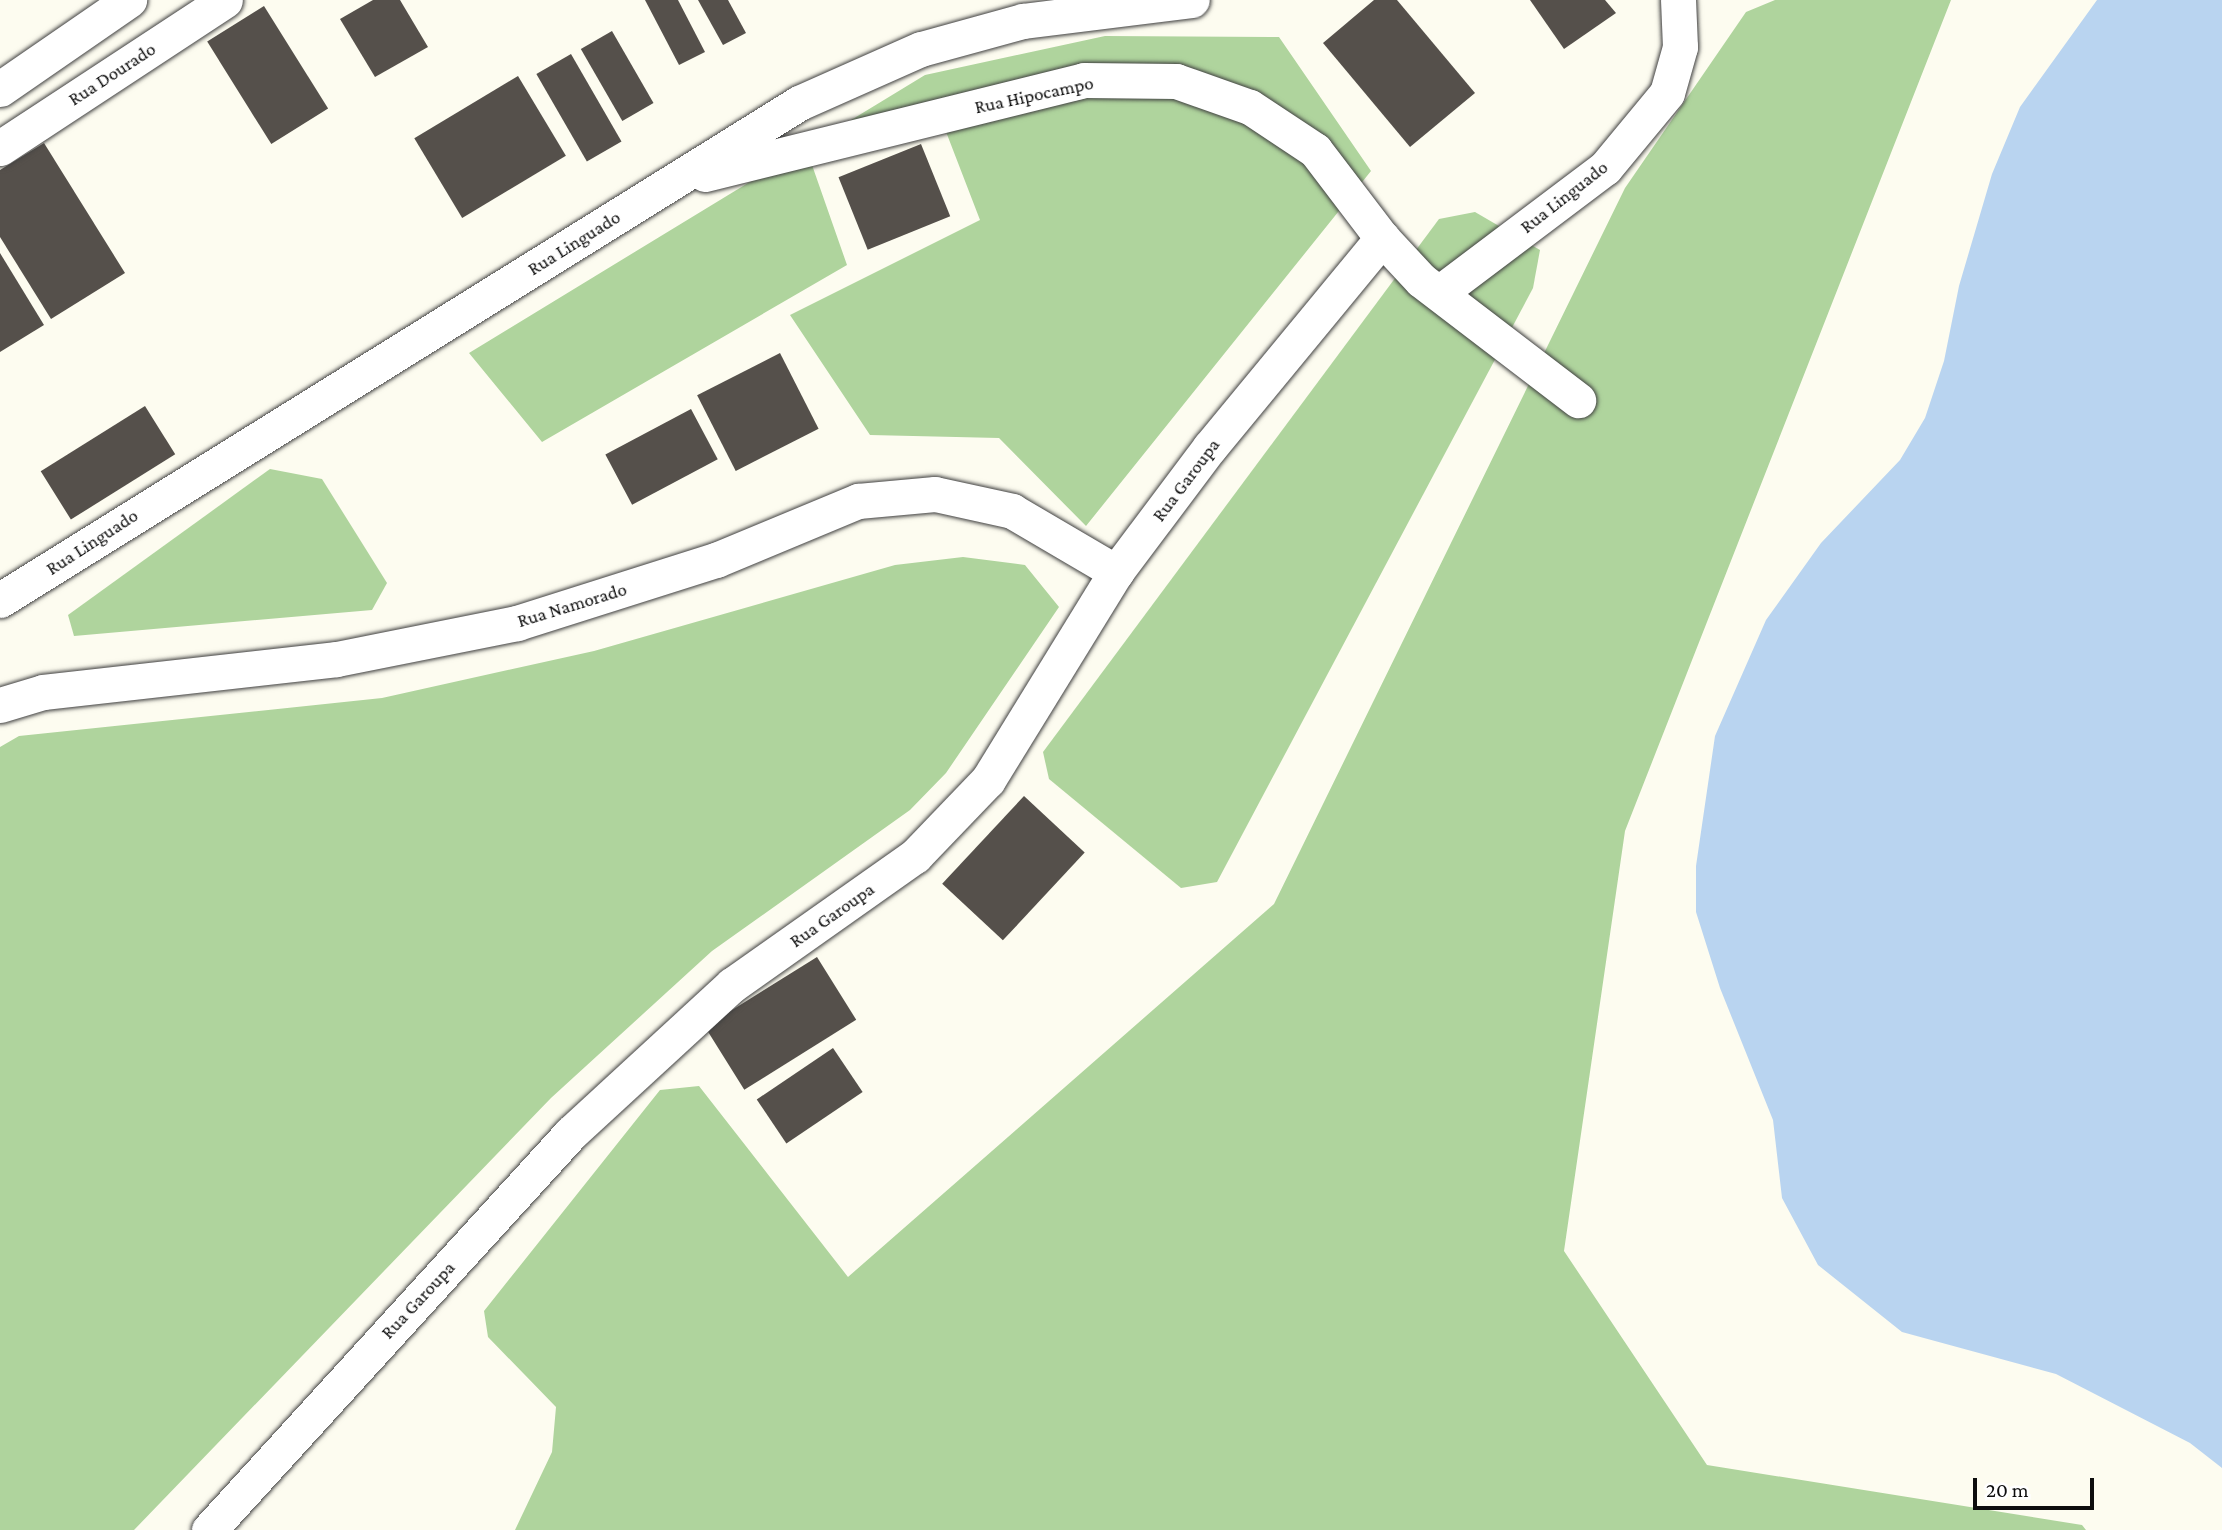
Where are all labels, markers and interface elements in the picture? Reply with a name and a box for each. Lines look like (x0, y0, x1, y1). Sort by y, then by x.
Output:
street label: Rua Dourado (64, 37, 160, 111)
street label: Rua Hipocampo (972, 71, 1096, 119)
street label: Rua Linguado (1516, 156, 1612, 238)
street label: Rua Linguado (523, 206, 625, 280)
street label: Rua Garoupa (1147, 434, 1225, 526)
street label: Rua Linguado (42, 504, 142, 580)
street label: Rua Namorado (515, 578, 629, 632)
street label: Rua Garoupa (785, 878, 879, 952)
street label: Rua Garoupa (376, 1256, 460, 1344)
scale bar (1977, 1464, 2098, 1508)
text: 20 m (1986, 1478, 2029, 1502)

